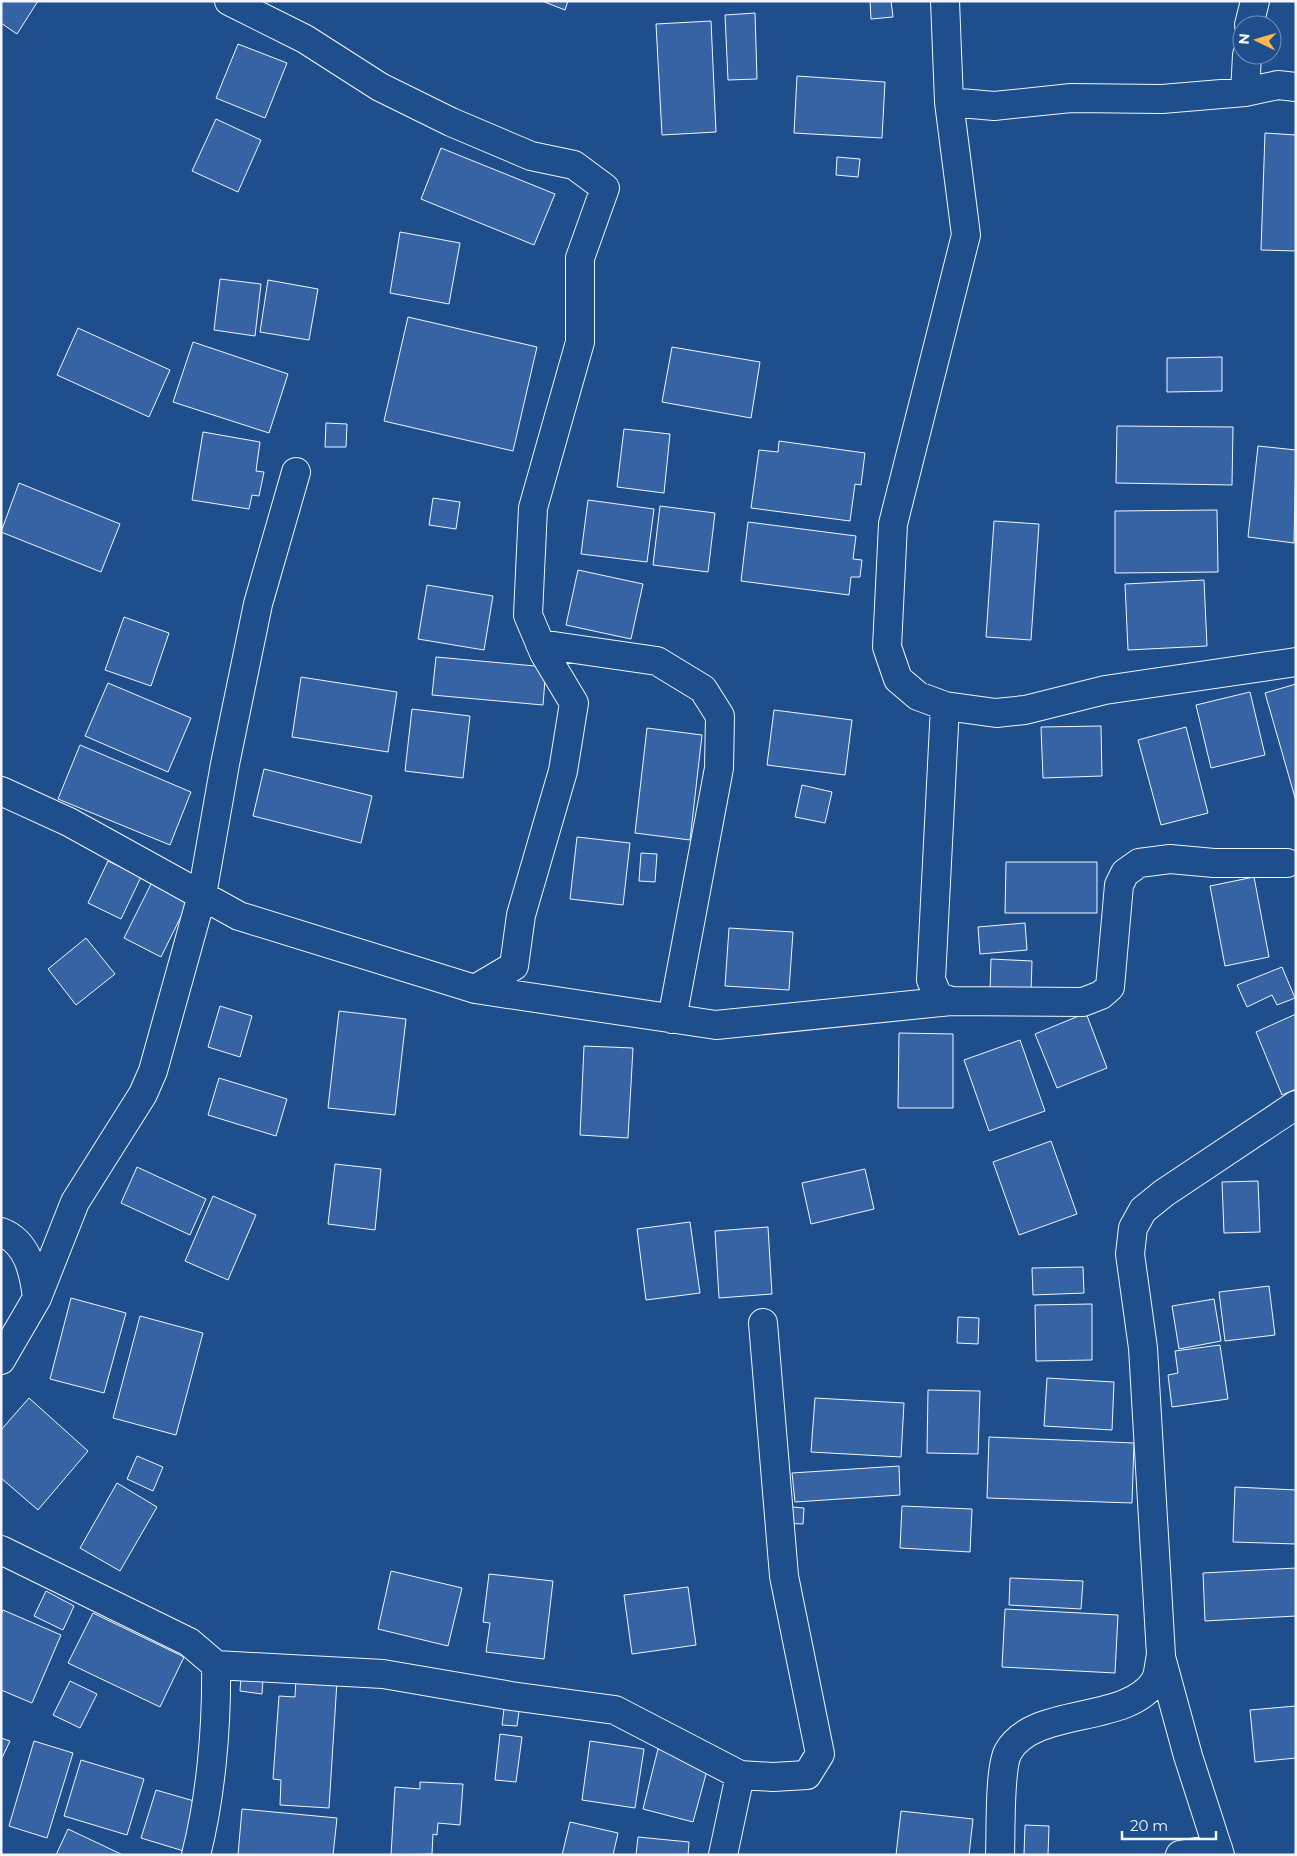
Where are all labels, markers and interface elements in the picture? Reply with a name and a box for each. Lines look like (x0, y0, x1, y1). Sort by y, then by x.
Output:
north arrow (1232, 15, 1282, 65)
text: N (1235, 32, 1254, 45)
scale bar (1122, 1808, 1216, 1840)
text: 20 m (1130, 1816, 1168, 1835)

